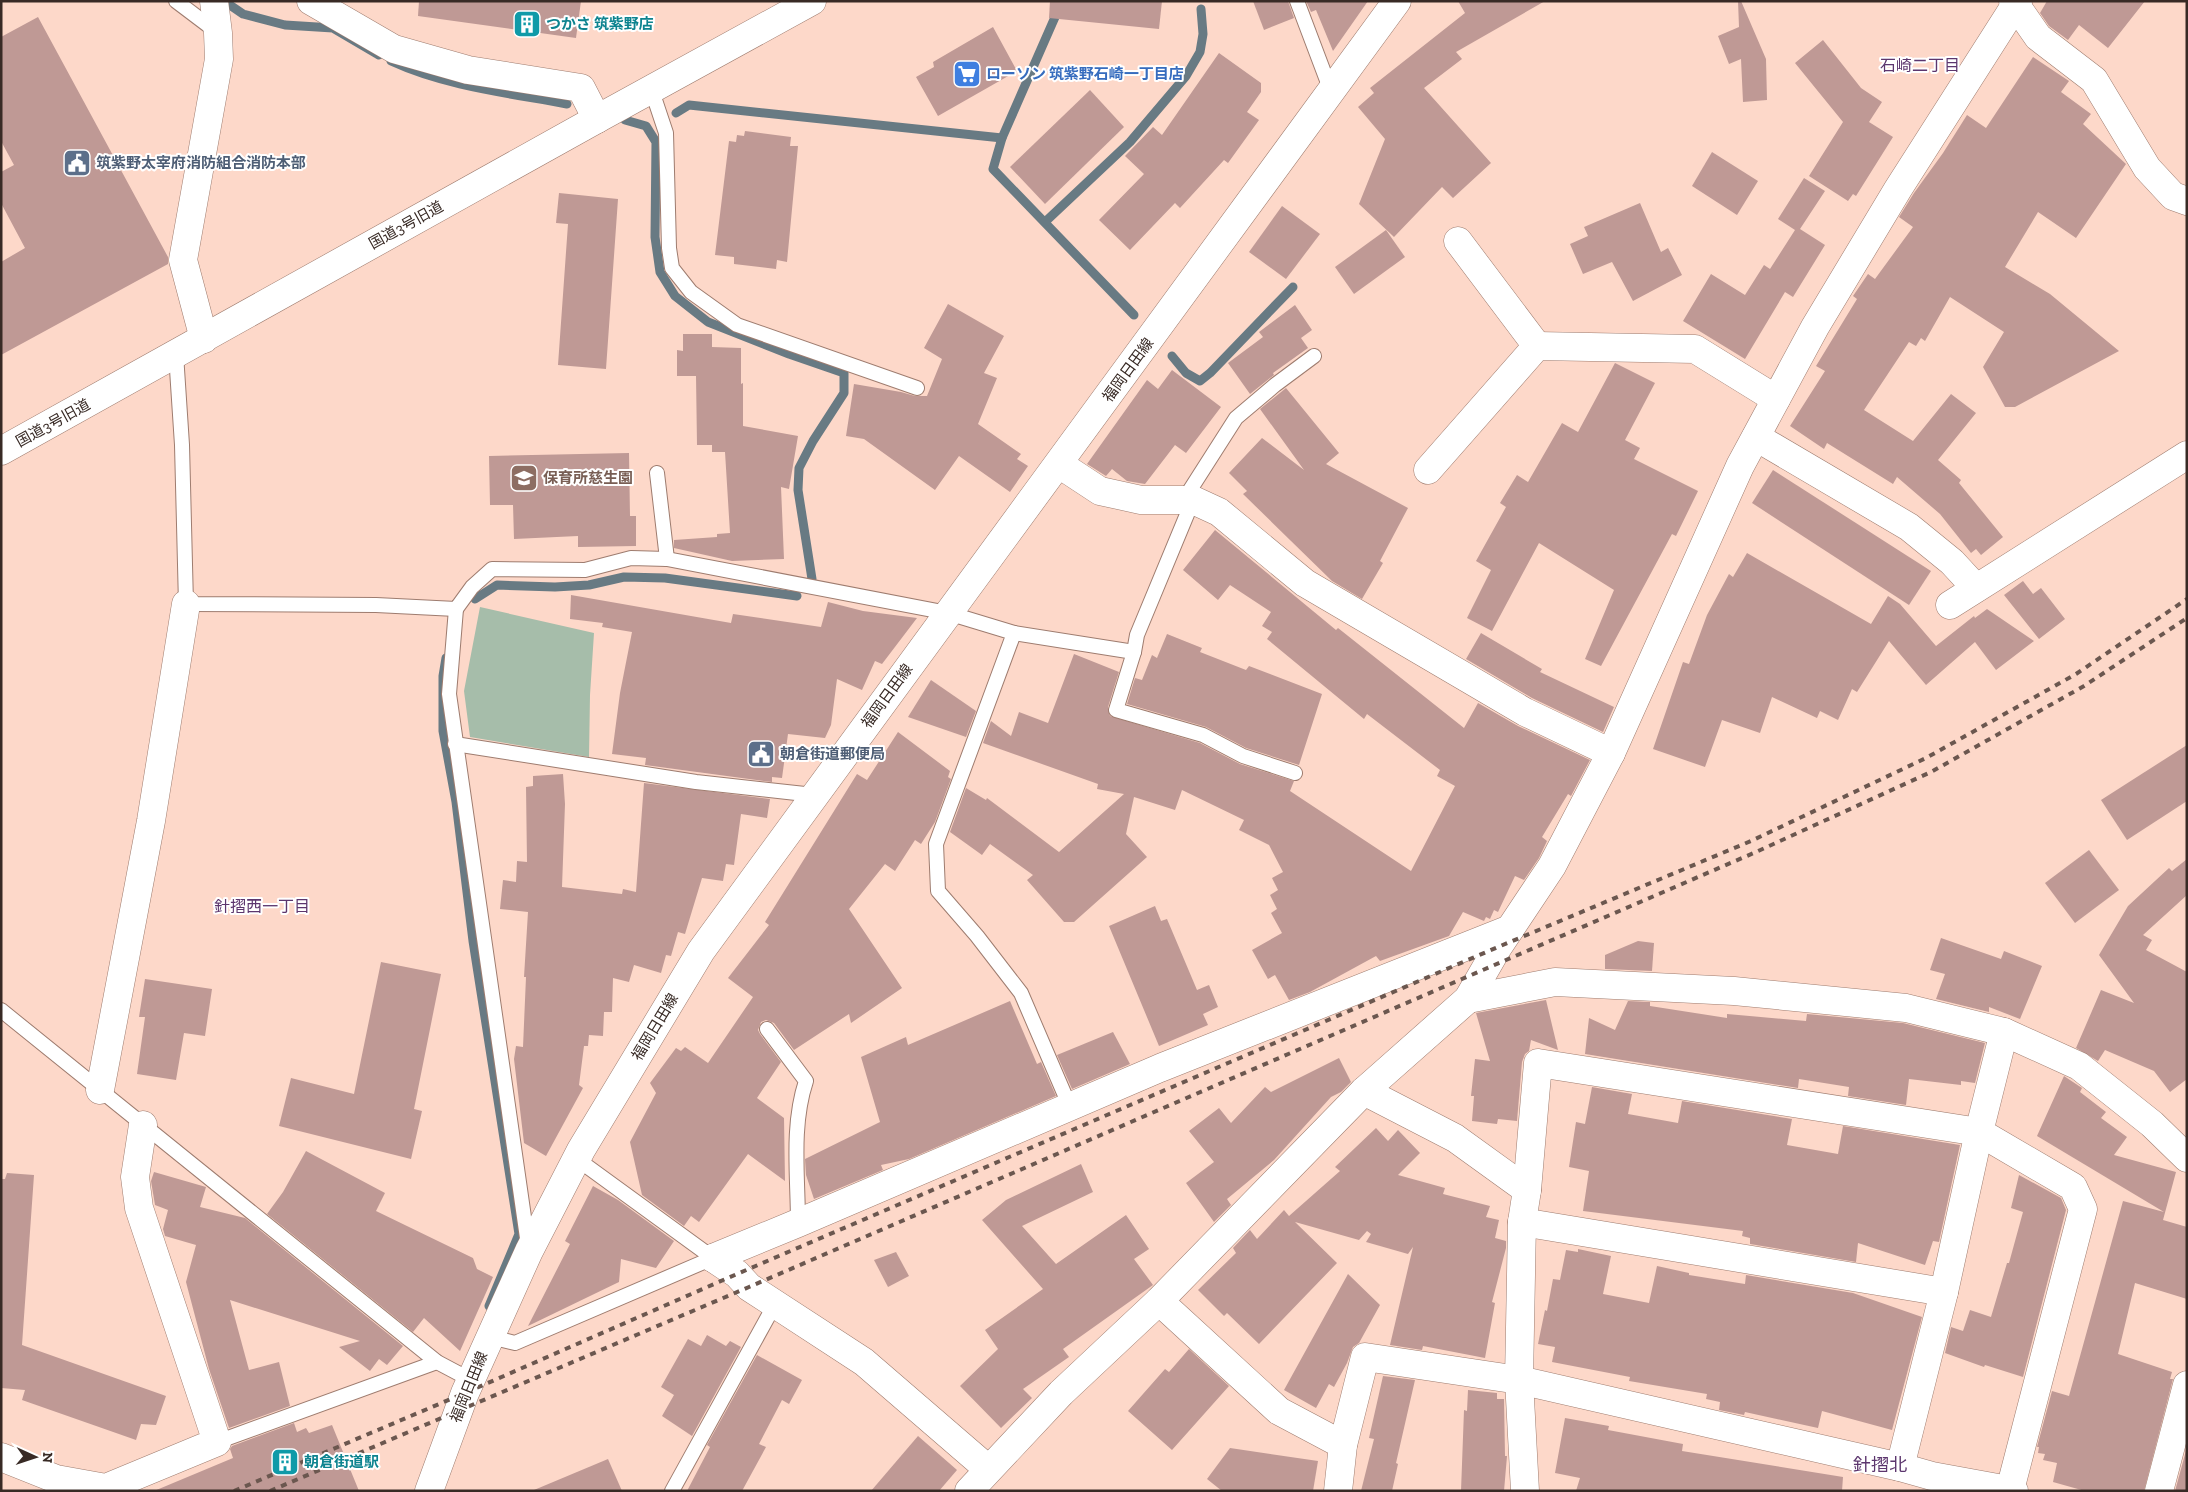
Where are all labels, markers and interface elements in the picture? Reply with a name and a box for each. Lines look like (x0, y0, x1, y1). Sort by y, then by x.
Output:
building icon: つかさ 筑紫野店 (512, 9, 542, 39)
place label: つかさ 筑紫野店 (546, 15, 654, 33)
district label: 石崎二丁目 (1880, 56, 1960, 75)
supermarket icon: ローソン 筑紫野石崎一丁目店 (952, 59, 982, 89)
place label: ローソン 筑紫野石崎一丁目店 (986, 65, 1184, 83)
public building icon: 筑紫野太宰府消防組合消防本部 (62, 148, 92, 178)
place label: 筑紫野太宰府消防組合消防本部 (96, 154, 306, 172)
street label: 国道3号旧道 (366, 197, 446, 253)
street label: 福岡日田線 (1099, 334, 1157, 406)
street label: 国道3号旧道 (13, 395, 93, 451)
school or university icon: 保育所慈生園 (509, 463, 539, 493)
place label: 保育所慈生園 (543, 469, 633, 487)
street label: 福岡日田線 (858, 660, 916, 732)
public building icon: 朝倉街道郵便局 (746, 739, 776, 769)
place label: 朝倉街道郵便局 (780, 745, 885, 763)
district label: 針摺西一丁目 (214, 897, 310, 916)
street label: 福岡日田線 (628, 990, 682, 1064)
street label: 福岡日田線 (447, 1349, 491, 1425)
north arrow (10, 1432, 60, 1482)
building icon: 朝倉街道駅 (270, 1447, 300, 1477)
text: N (39, 1452, 56, 1464)
place label: 朝倉街道駅 (304, 1453, 379, 1471)
district label: 針摺北 (1853, 1454, 1907, 1476)

